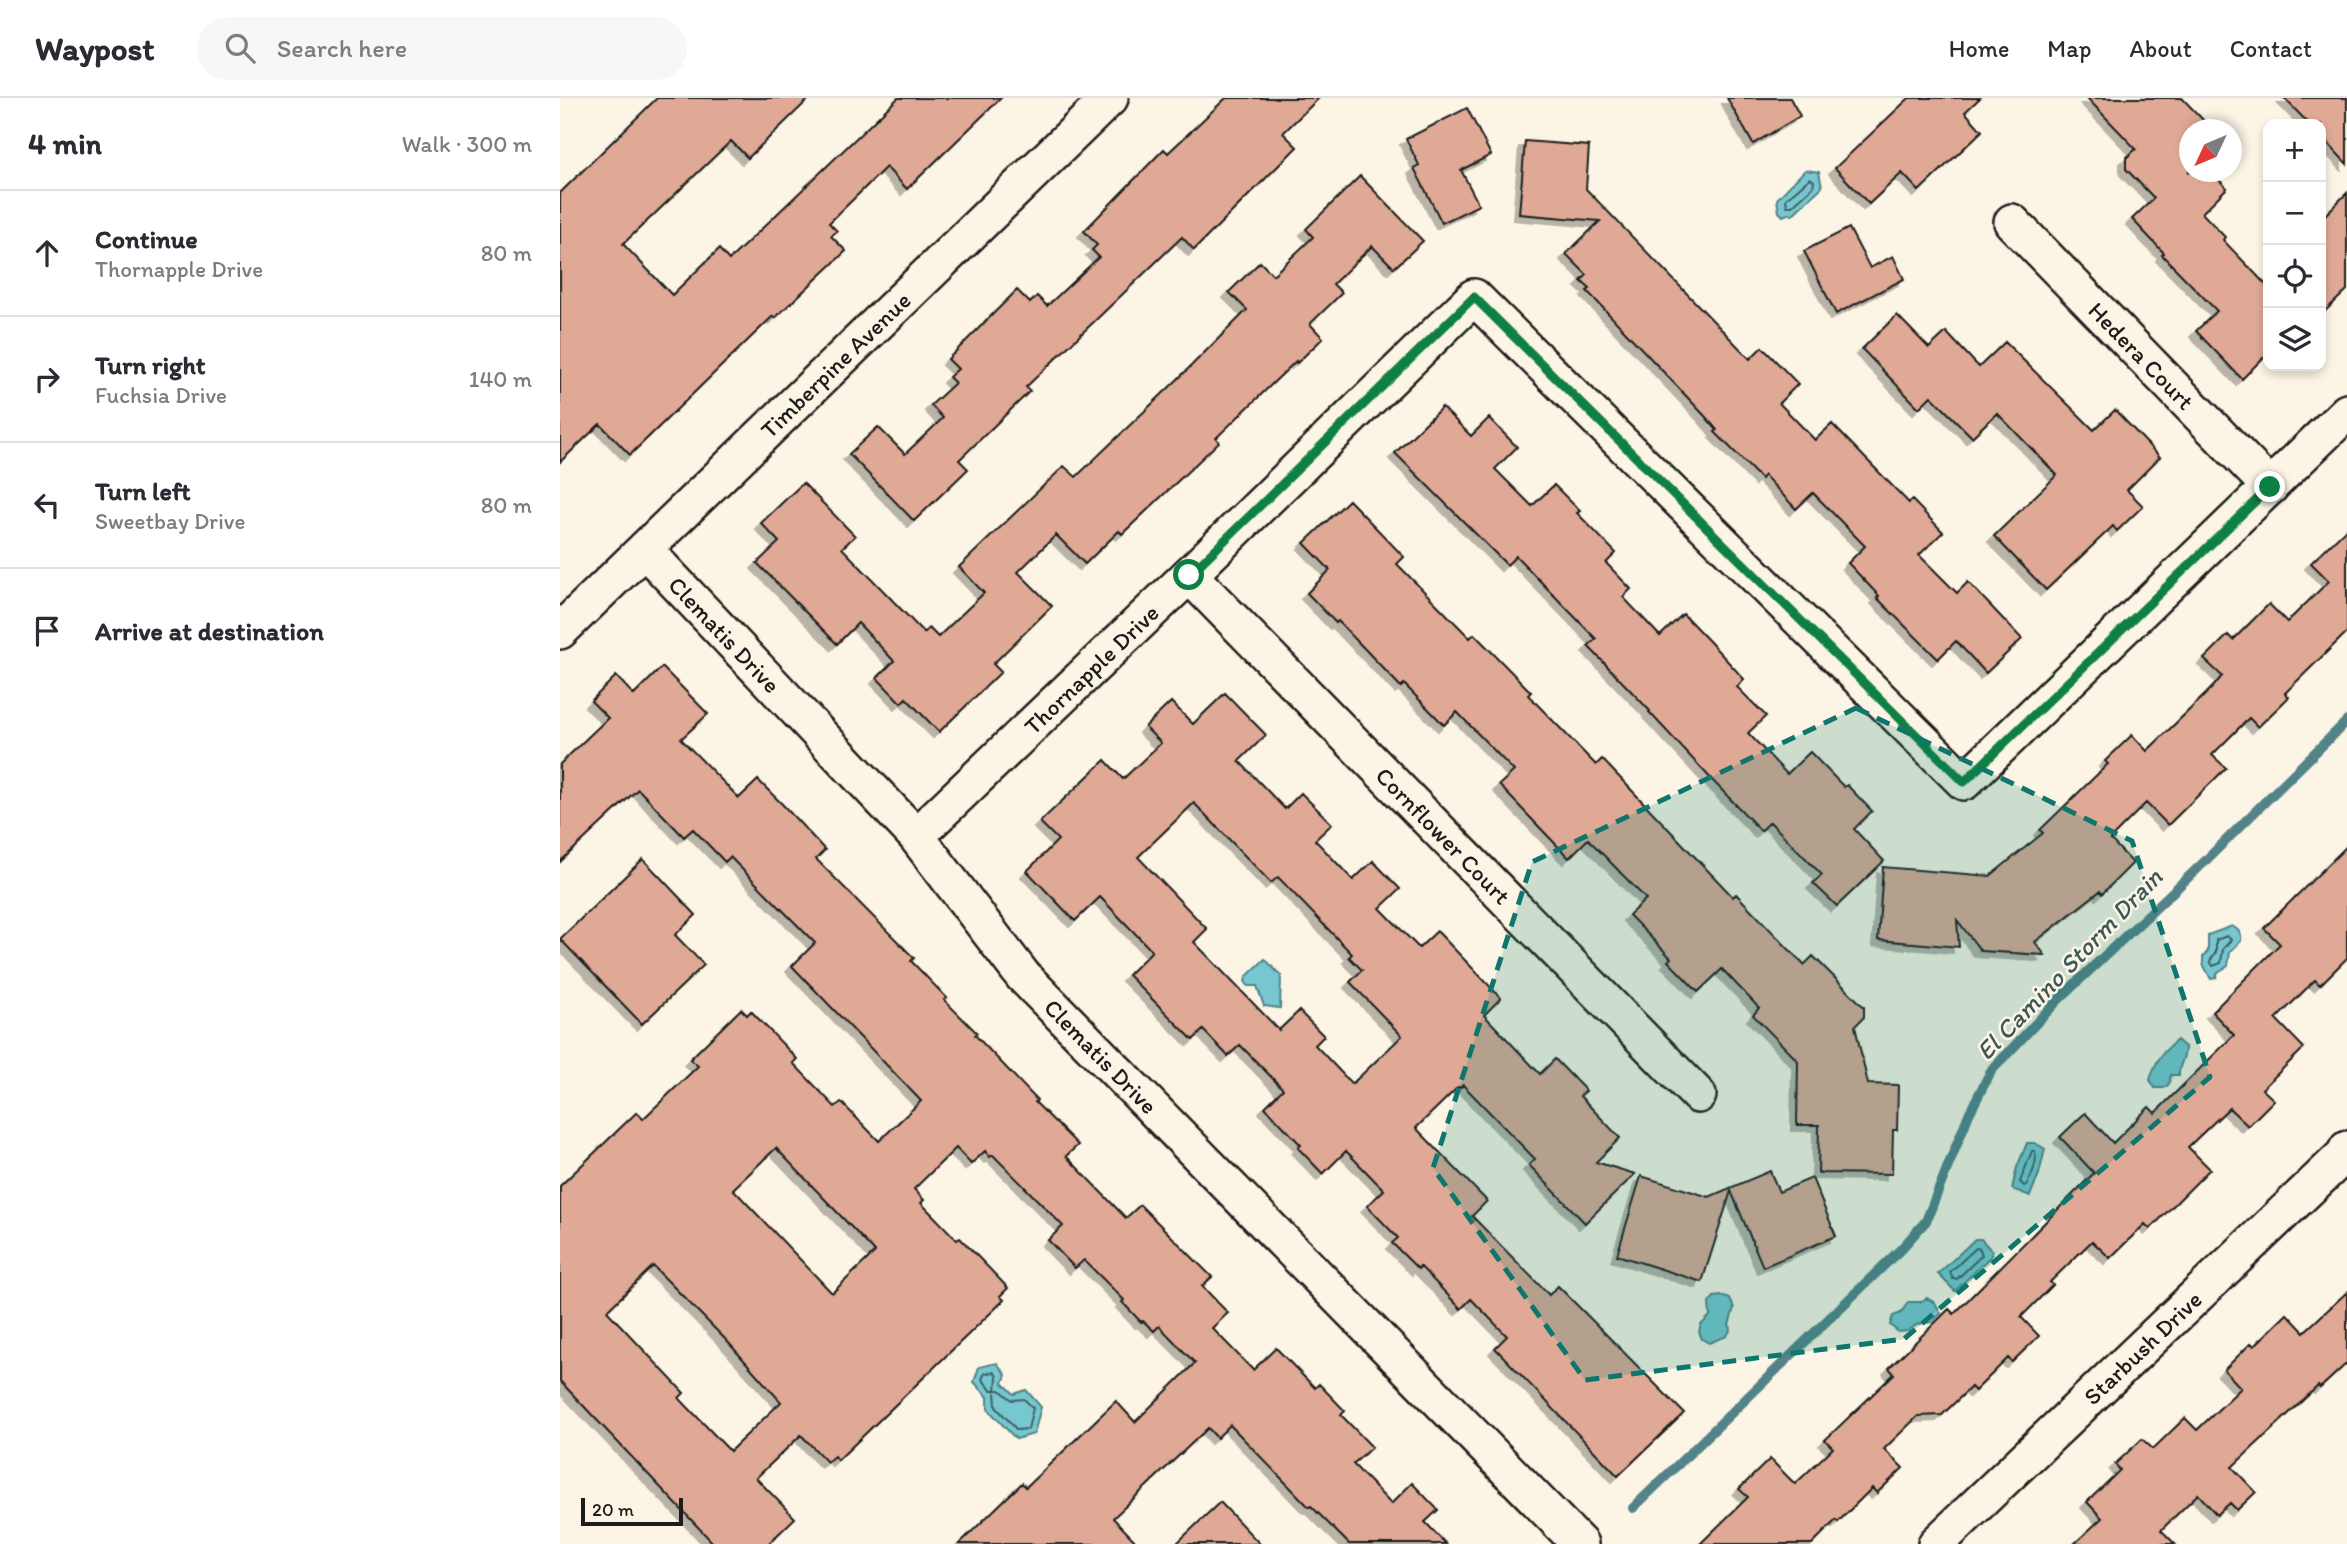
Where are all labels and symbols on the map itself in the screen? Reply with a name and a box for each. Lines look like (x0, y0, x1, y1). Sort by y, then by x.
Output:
north arrow (2179, 119, 2242, 182)
street label: Timberpine Avenue (754, 285, 916, 444)
street label: Hedera Court (2083, 295, 2201, 415)
route end (2254, 471, 2285, 502)
route start (1173, 559, 1204, 590)
street label: Clematis Drive (663, 570, 787, 699)
street label: Thornapple Drive (1017, 598, 1164, 740)
street label: Cornflower Court (1370, 761, 1517, 910)
water label: El Camino Storm Drain (1969, 861, 2169, 1067)
street label: Clematis Drive (1039, 992, 1164, 1119)
street label: Starbush Drive (2077, 1284, 2207, 1410)
scale bar (581, 1495, 682, 1527)

